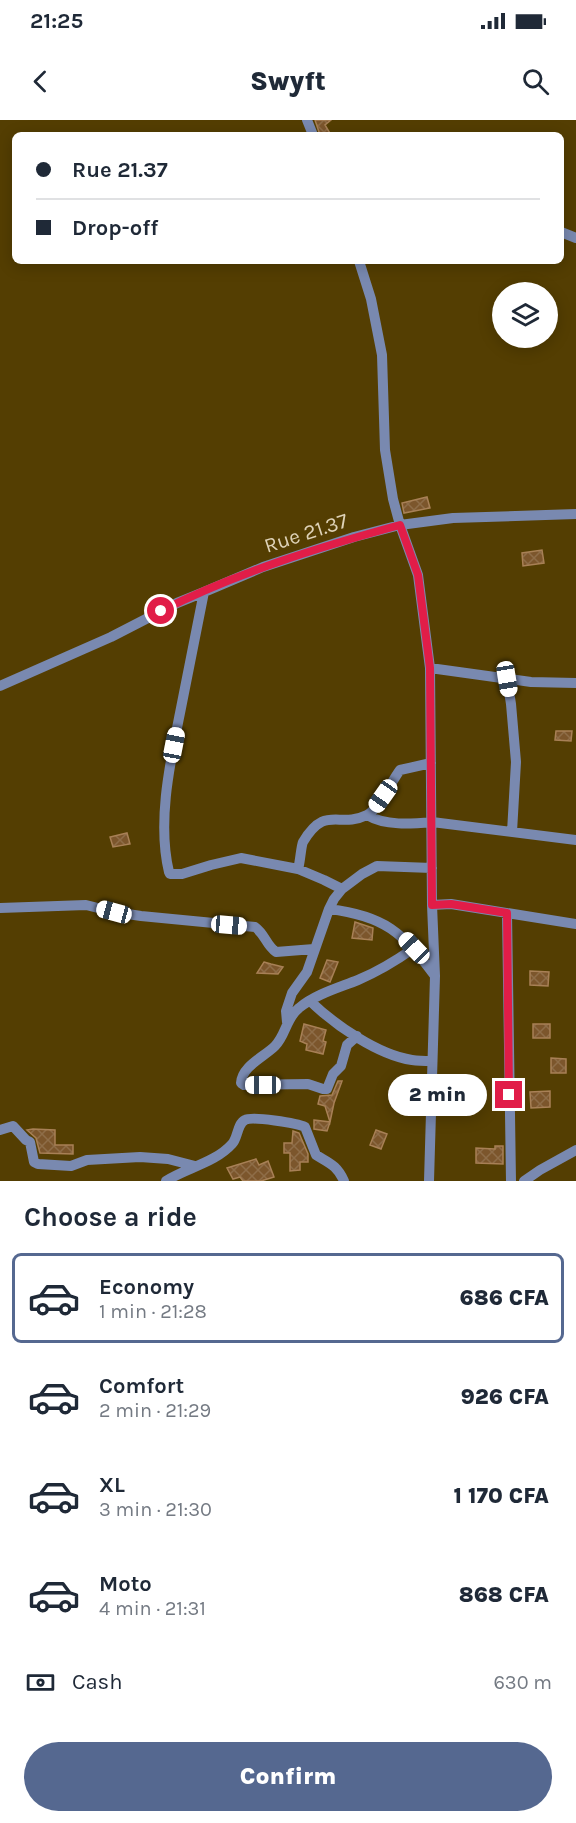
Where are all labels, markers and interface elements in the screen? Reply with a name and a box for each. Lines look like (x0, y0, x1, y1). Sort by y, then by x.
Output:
text: 21:25 (30, 8, 83, 34)
icon: back (24, 65, 57, 98)
text: Swyft (250, 65, 326, 97)
icon: search (519, 65, 552, 98)
text: Rue 21.37 (72, 157, 168, 183)
text: Drop-off (72, 215, 158, 241)
map controls (492, 282, 558, 348)
button: layers (492, 282, 558, 348)
street label: Rue 21.37 (261, 508, 351, 558)
route start (147, 597, 174, 624)
car (495, 660, 519, 698)
car (162, 726, 186, 764)
car (365, 776, 401, 816)
car (94, 899, 134, 925)
car (210, 914, 248, 936)
car (395, 929, 433, 967)
callout: 2 min (389, 1074, 488, 1116)
car (245, 1076, 281, 1094)
route end (495, 1081, 522, 1108)
text: 2 min (409, 1083, 466, 1106)
text: Choose a ride (24, 1201, 197, 1233)
icon: car (27, 1271, 81, 1325)
text: Economy (99, 1274, 194, 1300)
text: 686 CFA (460, 1285, 549, 1311)
text: 1 min · 21:28 (99, 1300, 207, 1323)
icon: car (27, 1370, 81, 1424)
text: Comfort (99, 1373, 184, 1399)
text: 926 CFA (461, 1384, 549, 1410)
text: 2 min · 21:29 (99, 1399, 211, 1422)
icon: car (27, 1469, 81, 1523)
text: XL (99, 1472, 125, 1498)
text: 1 170 CFA (454, 1483, 549, 1509)
text: 3 min · 21:30 (99, 1498, 212, 1521)
icon: car (27, 1568, 81, 1622)
text: Moto (99, 1571, 152, 1597)
text: 868 CFA (459, 1582, 549, 1608)
text: 4 min · 21:31 (99, 1597, 206, 1620)
icon: cash (24, 1666, 57, 1699)
text: Cash (72, 1669, 122, 1695)
text: 630 m (493, 1671, 552, 1694)
button: Confirm (24, 1742, 552, 1811)

